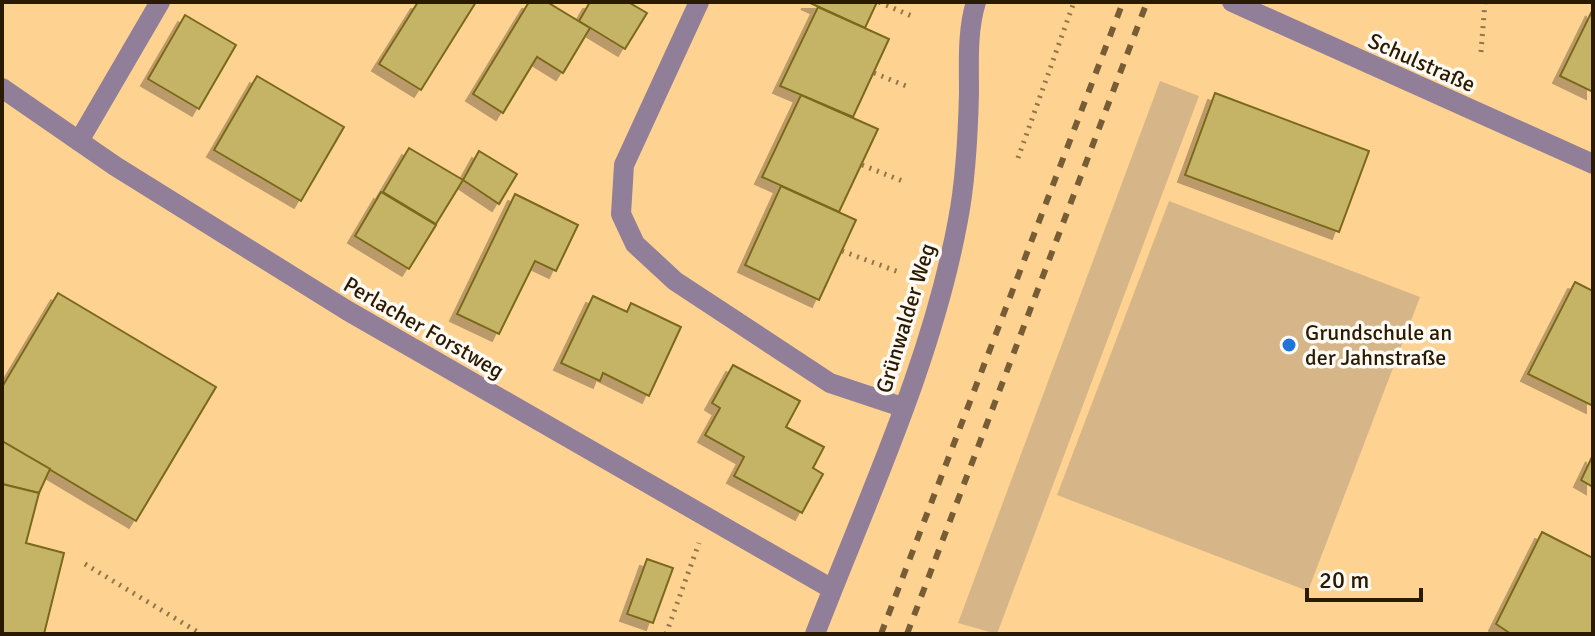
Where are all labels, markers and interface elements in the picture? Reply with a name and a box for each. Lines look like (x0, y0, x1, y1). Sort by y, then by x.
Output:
street label: Schulstraße (1364, 27, 1479, 98)
street label: Grünwalder Weg (870, 240, 941, 396)
street label: Perlacher Forstweg (339, 271, 509, 384)
place label: Grundschule an der Jahnstraße (1305, 319, 1452, 371)
marker: Grundschule an der Jahnstraße (1280, 336, 1298, 354)
scale bar (1307, 552, 1421, 602)
text: 20 m (1319, 565, 1369, 595)

